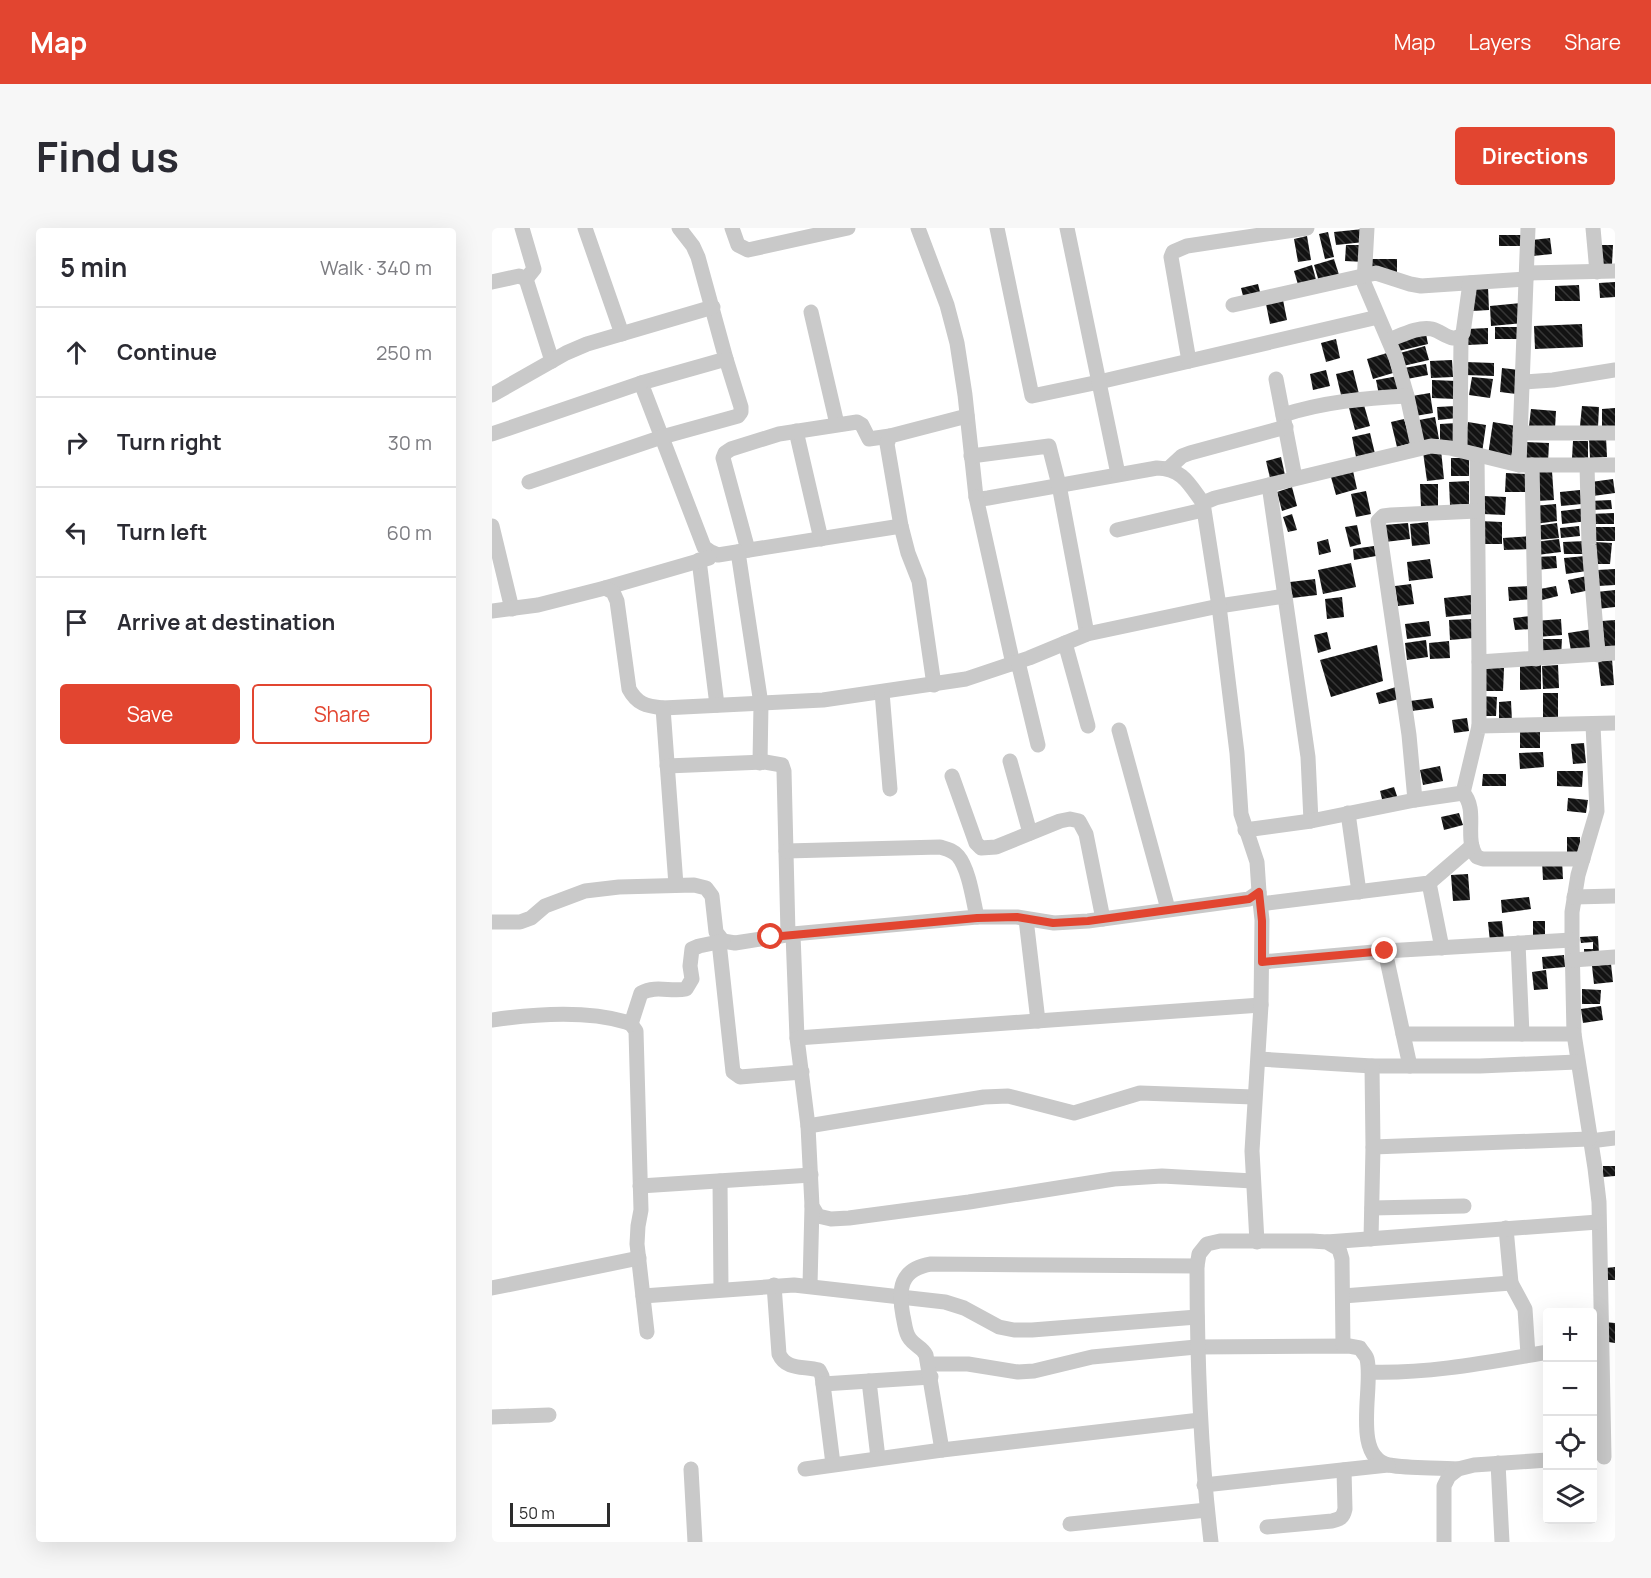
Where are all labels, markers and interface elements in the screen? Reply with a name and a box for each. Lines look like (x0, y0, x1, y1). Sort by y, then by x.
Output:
text: Map (30, 23, 87, 61)
text: Map (1394, 28, 1435, 56)
text: Layers (1468, 28, 1531, 56)
text: Share (1564, 28, 1621, 56)
text: Find us (36, 127, 179, 185)
button: Directions (1455, 127, 1615, 185)
text: 5 min (60, 249, 127, 285)
text: Walk · 340 m (320, 254, 432, 281)
icon: ahead (60, 336, 93, 369)
text: Continue (117, 337, 217, 367)
text: 250 m (376, 339, 432, 366)
icon: right (60, 426, 93, 459)
text: Turn right (117, 427, 222, 457)
text: 30 m (388, 429, 432, 456)
icon: left (60, 516, 93, 549)
text: Turn left (117, 517, 207, 547)
text: 60 m (386, 519, 432, 546)
icon: arrive (60, 606, 93, 639)
text: Arrive at destination (117, 607, 335, 637)
button: Save (60, 684, 240, 744)
button: Share (252, 684, 432, 744)
route start (757, 923, 783, 949)
route end (1371, 937, 1397, 963)
map controls (1543, 1308, 1597, 1524)
button: + (1543, 1308, 1597, 1362)
button: − (1543, 1362, 1597, 1416)
button: locate (1543, 1416, 1597, 1470)
button: layers (1543, 1470, 1597, 1524)
scale bar (510, 1500, 610, 1528)
text: 50 m (519, 1502, 555, 1524)

